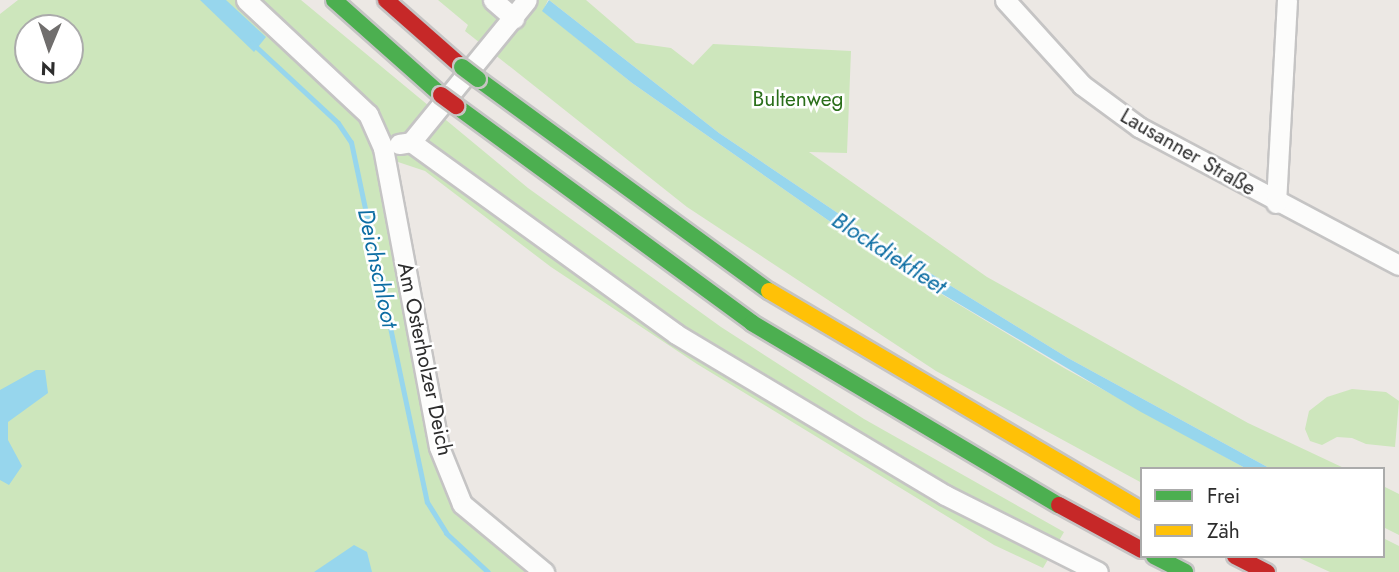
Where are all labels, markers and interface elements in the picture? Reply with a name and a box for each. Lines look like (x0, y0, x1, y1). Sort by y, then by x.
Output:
north arrow (14, 14, 84, 84)
text: N (40, 55, 56, 82)
park label: Bultenweg (752, 86, 844, 112)
street label: Lausanner Straße (1116, 103, 1260, 201)
water label: Deichschloot (352, 206, 404, 330)
water label: Blockdiekfleet (827, 206, 951, 300)
street label: Am Osterholzer Deich (392, 260, 458, 458)
legend (1140, 467, 1385, 558)
text: Frei (1207, 481, 1240, 511)
text: Zäh (1207, 516, 1240, 546)

